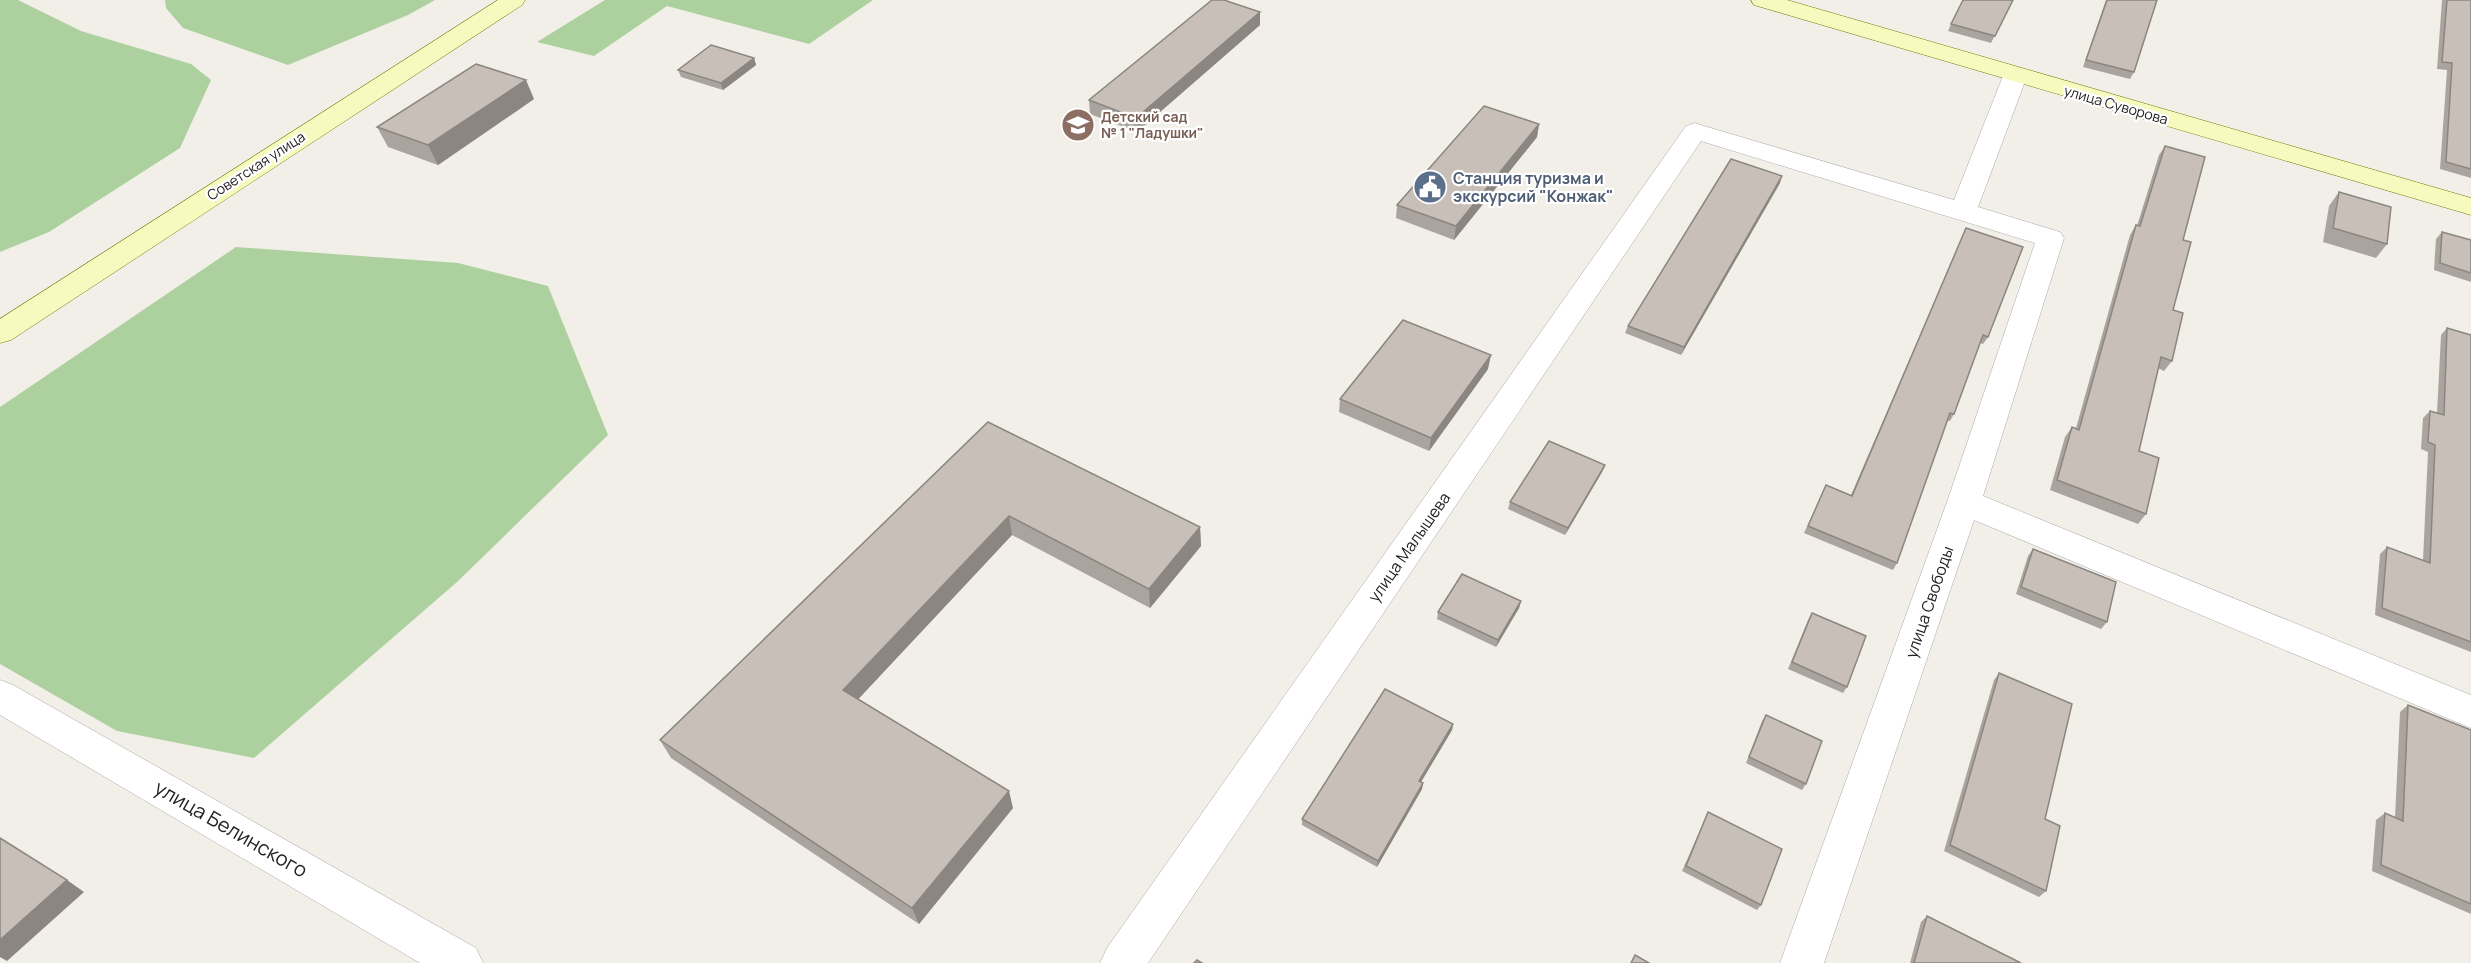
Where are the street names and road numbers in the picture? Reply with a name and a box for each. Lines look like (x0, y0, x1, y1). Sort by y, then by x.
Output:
street label: улица Суворова (2062, 81, 2170, 128)
street label: Советская улица (203, 127, 308, 204)
street label: улица Малышева (1363, 488, 1455, 606)
street label: улица Свободы (1900, 543, 1958, 661)
street label: улица Белинского (150, 774, 313, 883)

